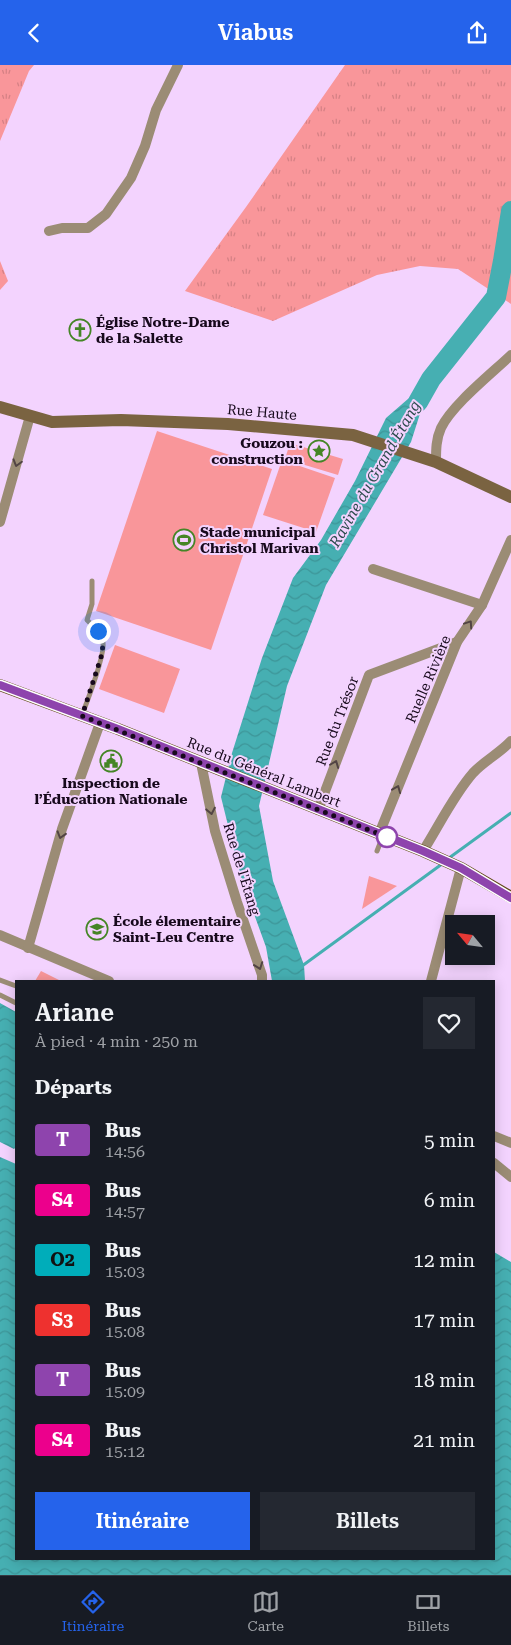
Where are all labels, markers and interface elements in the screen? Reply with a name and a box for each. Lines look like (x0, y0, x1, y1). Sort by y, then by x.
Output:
icon: back (20, 19, 48, 47)
icon: share (463, 19, 491, 47)
text: Viabus (218, 20, 293, 45)
place label: Église Notre-Dame de la Salette (96, 314, 229, 346)
church icon: Église Notre-Dame de la Salette (68, 318, 92, 342)
water label: Ravine du Grand Étang (325, 398, 424, 551)
street label: Rue Haute (226, 401, 298, 423)
place label: Gouzou : construction (211, 435, 304, 467)
place icon: Gouzou : construction (307, 439, 331, 463)
one-way arrow (12, 458, 22, 467)
place label: Stade municipal Christol Marivan (200, 524, 319, 556)
sports icon: Stade municipal Christol Marivan (172, 528, 196, 552)
your location (86, 619, 111, 644)
one-way arrow (463, 620, 472, 630)
street label: Ruelle Rivière (402, 633, 454, 725)
street label: Rue du Trésor (313, 674, 361, 768)
street label: Rue du Général Lambert (185, 734, 343, 810)
public building icon: Inspection de l’Éducation Nationale (99, 749, 123, 773)
one-way arrow (329, 760, 339, 769)
place label: Inspection de l’Éducation Nationale (35, 775, 187, 807)
one-way arrow (391, 785, 401, 794)
one-way arrow (205, 807, 215, 816)
street label: Rue de l'Étang (220, 821, 264, 917)
unlabelled marker (376, 826, 398, 848)
one-way arrow (56, 830, 66, 838)
place label: École élementaire Saint-Leu Centre (113, 913, 241, 945)
north arrow (445, 915, 495, 965)
map controls (445, 915, 495, 965)
school or university icon: École élementaire Saint-Leu Centre (85, 917, 109, 941)
one-way arrow (253, 961, 263, 970)
button: heart (423, 997, 475, 1049)
text: Ariane (35, 999, 114, 1027)
text: À pied · 4 min · 250 m (35, 1032, 198, 1051)
text: Départs (35, 1076, 112, 1099)
text: Bus (105, 1119, 141, 1142)
text: T (56, 1129, 69, 1150)
text: 5 min (424, 1129, 475, 1152)
text: 14:56 (105, 1142, 145, 1161)
text: Bus (105, 1179, 141, 1202)
text: S4 (52, 1189, 73, 1210)
text: 6 min (424, 1189, 475, 1212)
text: 14:57 (105, 1202, 145, 1221)
text: Bus (105, 1239, 141, 1262)
text: O2 (50, 1249, 75, 1270)
text: 12 min (413, 1249, 475, 1272)
text: 15:03 (105, 1262, 145, 1281)
text: Bus (105, 1299, 141, 1322)
text: S3 (52, 1309, 73, 1330)
text: 17 min (413, 1309, 475, 1332)
text: 15:08 (105, 1322, 145, 1341)
text: Bus (105, 1359, 141, 1382)
text: T (56, 1369, 69, 1390)
text: 18 min (413, 1369, 475, 1392)
text: 15:09 (105, 1382, 145, 1401)
text: Bus (105, 1419, 141, 1442)
text: S4 (52, 1429, 73, 1450)
text: 21 min (413, 1429, 475, 1452)
text: 15:12 (105, 1442, 145, 1461)
button: Itinéraire (35, 1492, 250, 1550)
button: Billets (260, 1492, 475, 1550)
tab: Itinéraire (62, 1588, 124, 1634)
tab: Carte (248, 1588, 284, 1634)
tab: Billets (407, 1588, 449, 1634)

